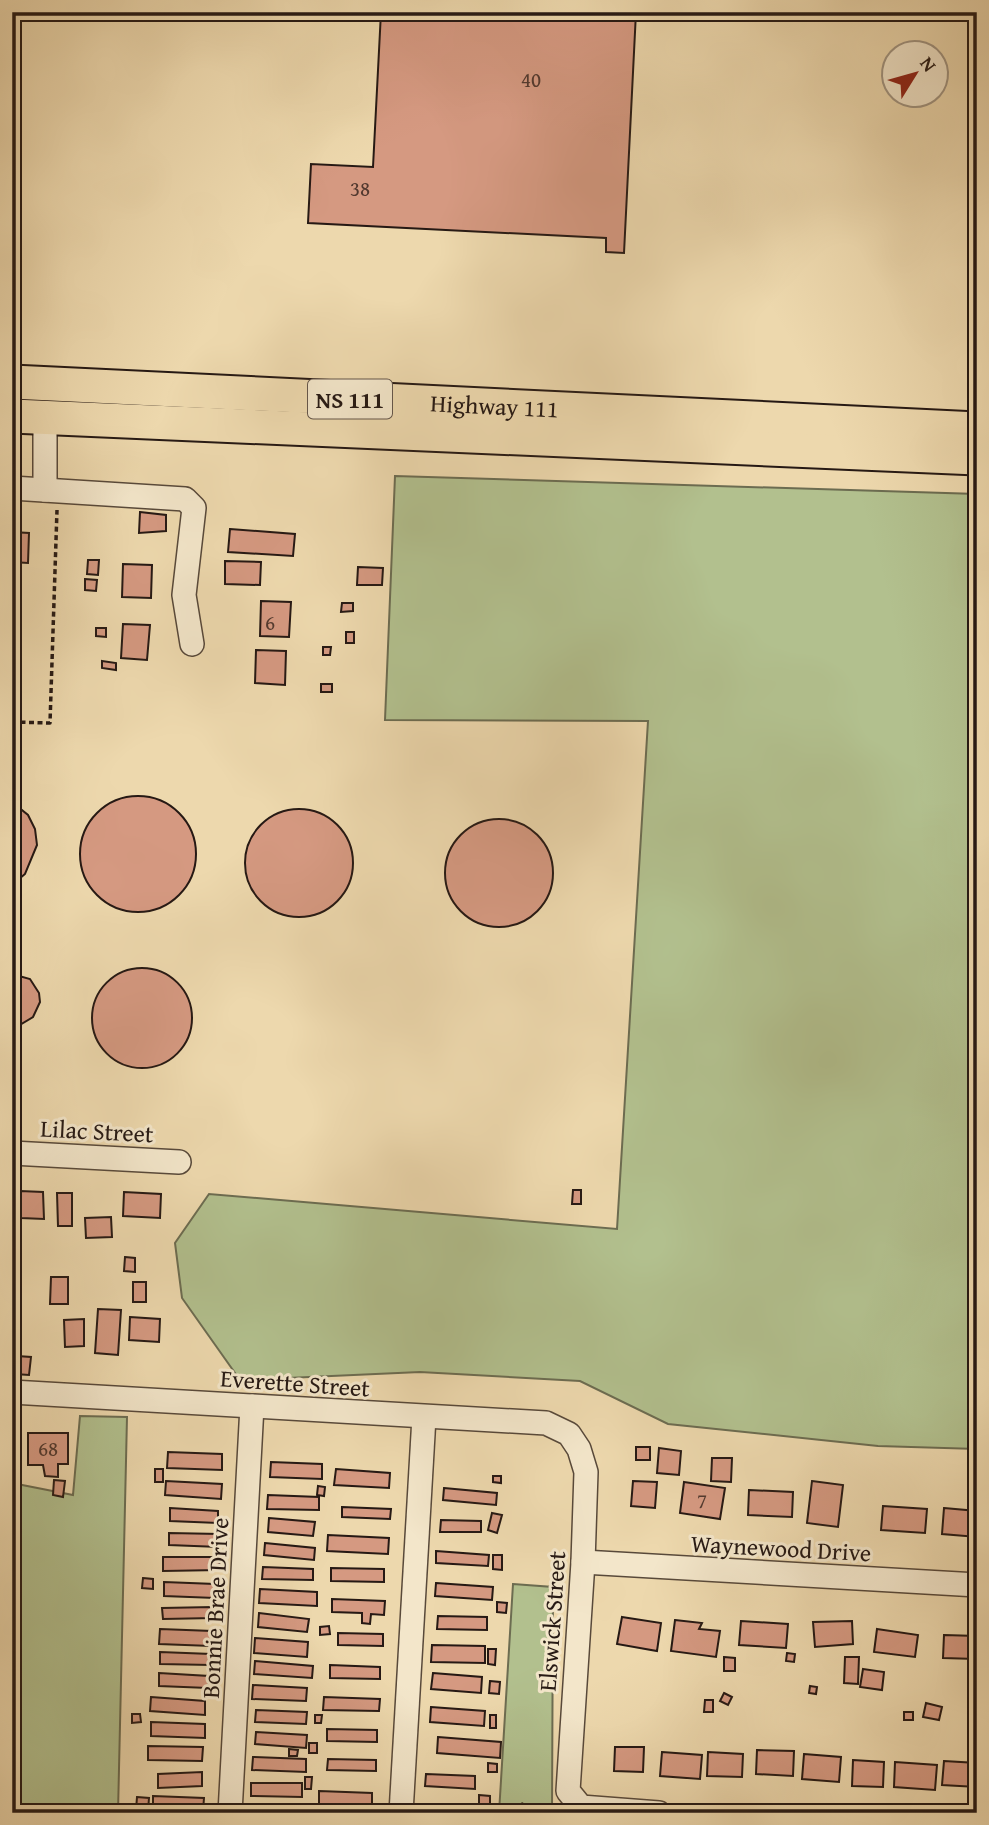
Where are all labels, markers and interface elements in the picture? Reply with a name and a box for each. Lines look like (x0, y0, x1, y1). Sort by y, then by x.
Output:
north arrow (880, 38, 950, 108)
text: N (914, 50, 944, 78)
house number: 40 (521, 64, 541, 95)
house number: 38 (350, 173, 370, 204)
road number: NS 111 (308, 380, 392, 418)
street label: Highway 111 (430, 385, 559, 426)
house number: 6 (265, 607, 275, 638)
street label: Lilac Street (40, 1111, 155, 1151)
street label: Everette Street (219, 1360, 371, 1406)
house number: 68 (38, 1433, 58, 1464)
house number: 7 (697, 1485, 707, 1516)
street label: Bonnie Brae Drive (193, 1517, 237, 1699)
street label: Waynewood Drive (690, 1526, 872, 1570)
street label: Elswick Street (530, 1549, 574, 1692)

